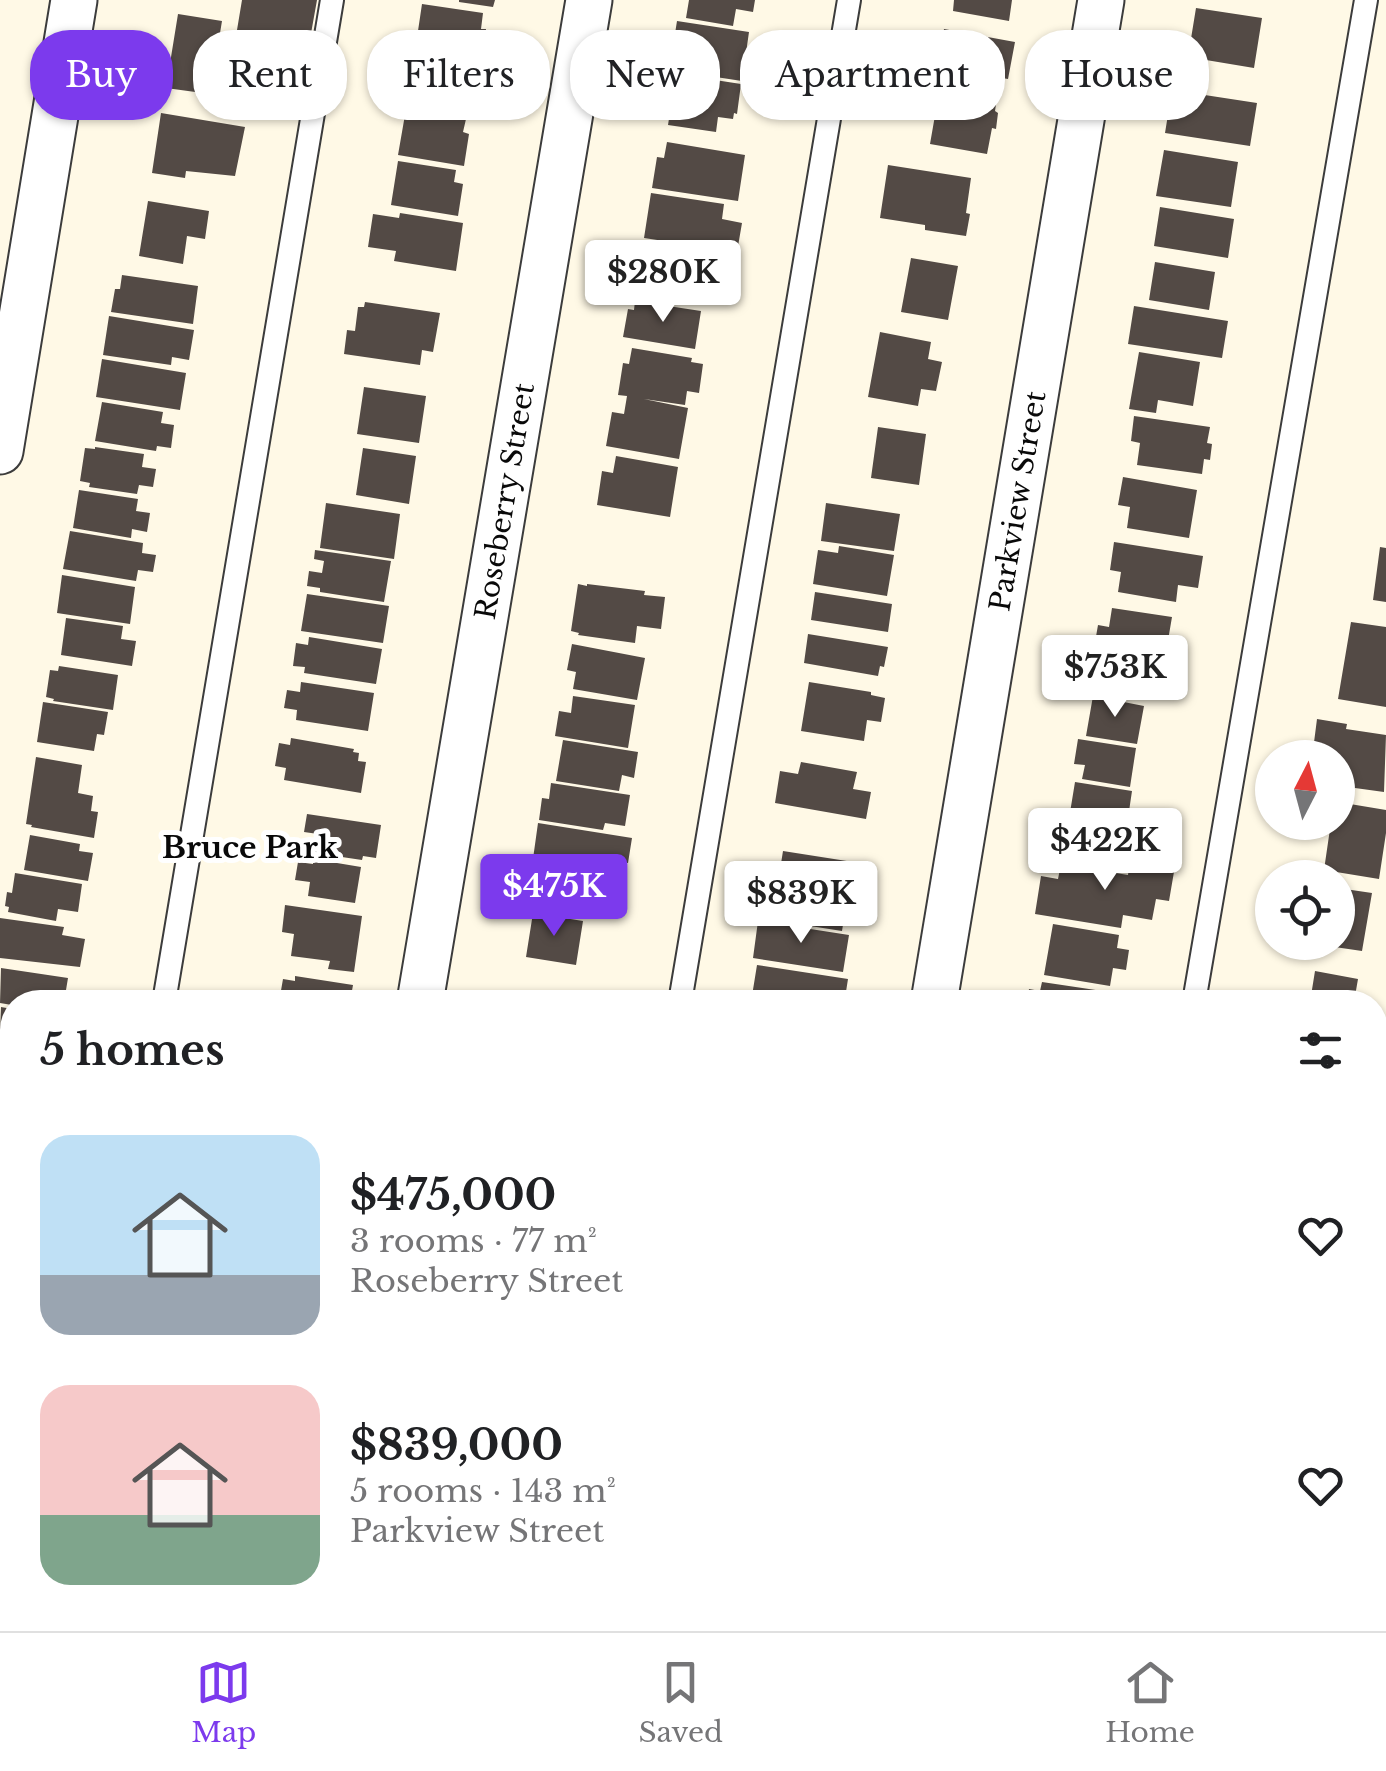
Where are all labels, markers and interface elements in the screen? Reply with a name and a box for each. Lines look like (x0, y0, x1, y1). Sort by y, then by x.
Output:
chip: Buy (30, 30, 173, 120)
chip: Rent (193, 30, 347, 120)
chip: Filters (367, 30, 550, 120)
chip: New (570, 30, 720, 120)
chip: Apartment (740, 30, 1005, 120)
chip: House (1025, 30, 1209, 120)
pin: $280K (593, 240, 733, 325)
text: $280K (607, 252, 719, 292)
street label: Roseberry Street (467, 380, 542, 622)
street label: Parkview Street (982, 388, 1053, 614)
pin: $753K (1045, 635, 1185, 720)
text: $753K (1064, 647, 1166, 687)
north arrow (1255, 740, 1355, 840)
map controls (1255, 740, 1355, 960)
pin: $422K (1035, 808, 1175, 893)
text: $422K (1050, 820, 1160, 860)
district label: Bruce Park (162, 829, 339, 866)
pin: $475K (484, 854, 624, 939)
button: locate (1255, 860, 1355, 960)
pin: $839K (731, 861, 871, 946)
text: $475K (502, 866, 606, 906)
text: $839K (746, 873, 856, 913)
icon: filters (1293, 1023, 1348, 1078)
text: 5 homes (40, 1024, 224, 1076)
text: $475,000 (350, 1169, 556, 1221)
icon: home (120, 1175, 240, 1295)
icon: heart (1293, 1208, 1348, 1263)
text: 3 rooms · 77 m² (350, 1221, 597, 1261)
text: Roseberry Street (350, 1261, 623, 1301)
text: $839,000 (350, 1419, 563, 1471)
icon: home (120, 1425, 240, 1545)
icon: heart (1293, 1458, 1348, 1513)
text: 5 rooms · 143 m² (350, 1471, 616, 1511)
text: Parkview Street (350, 1511, 604, 1551)
tab: Map (191, 1655, 256, 1750)
tab: Saved (639, 1655, 723, 1750)
tab: Home (1105, 1655, 1195, 1750)

